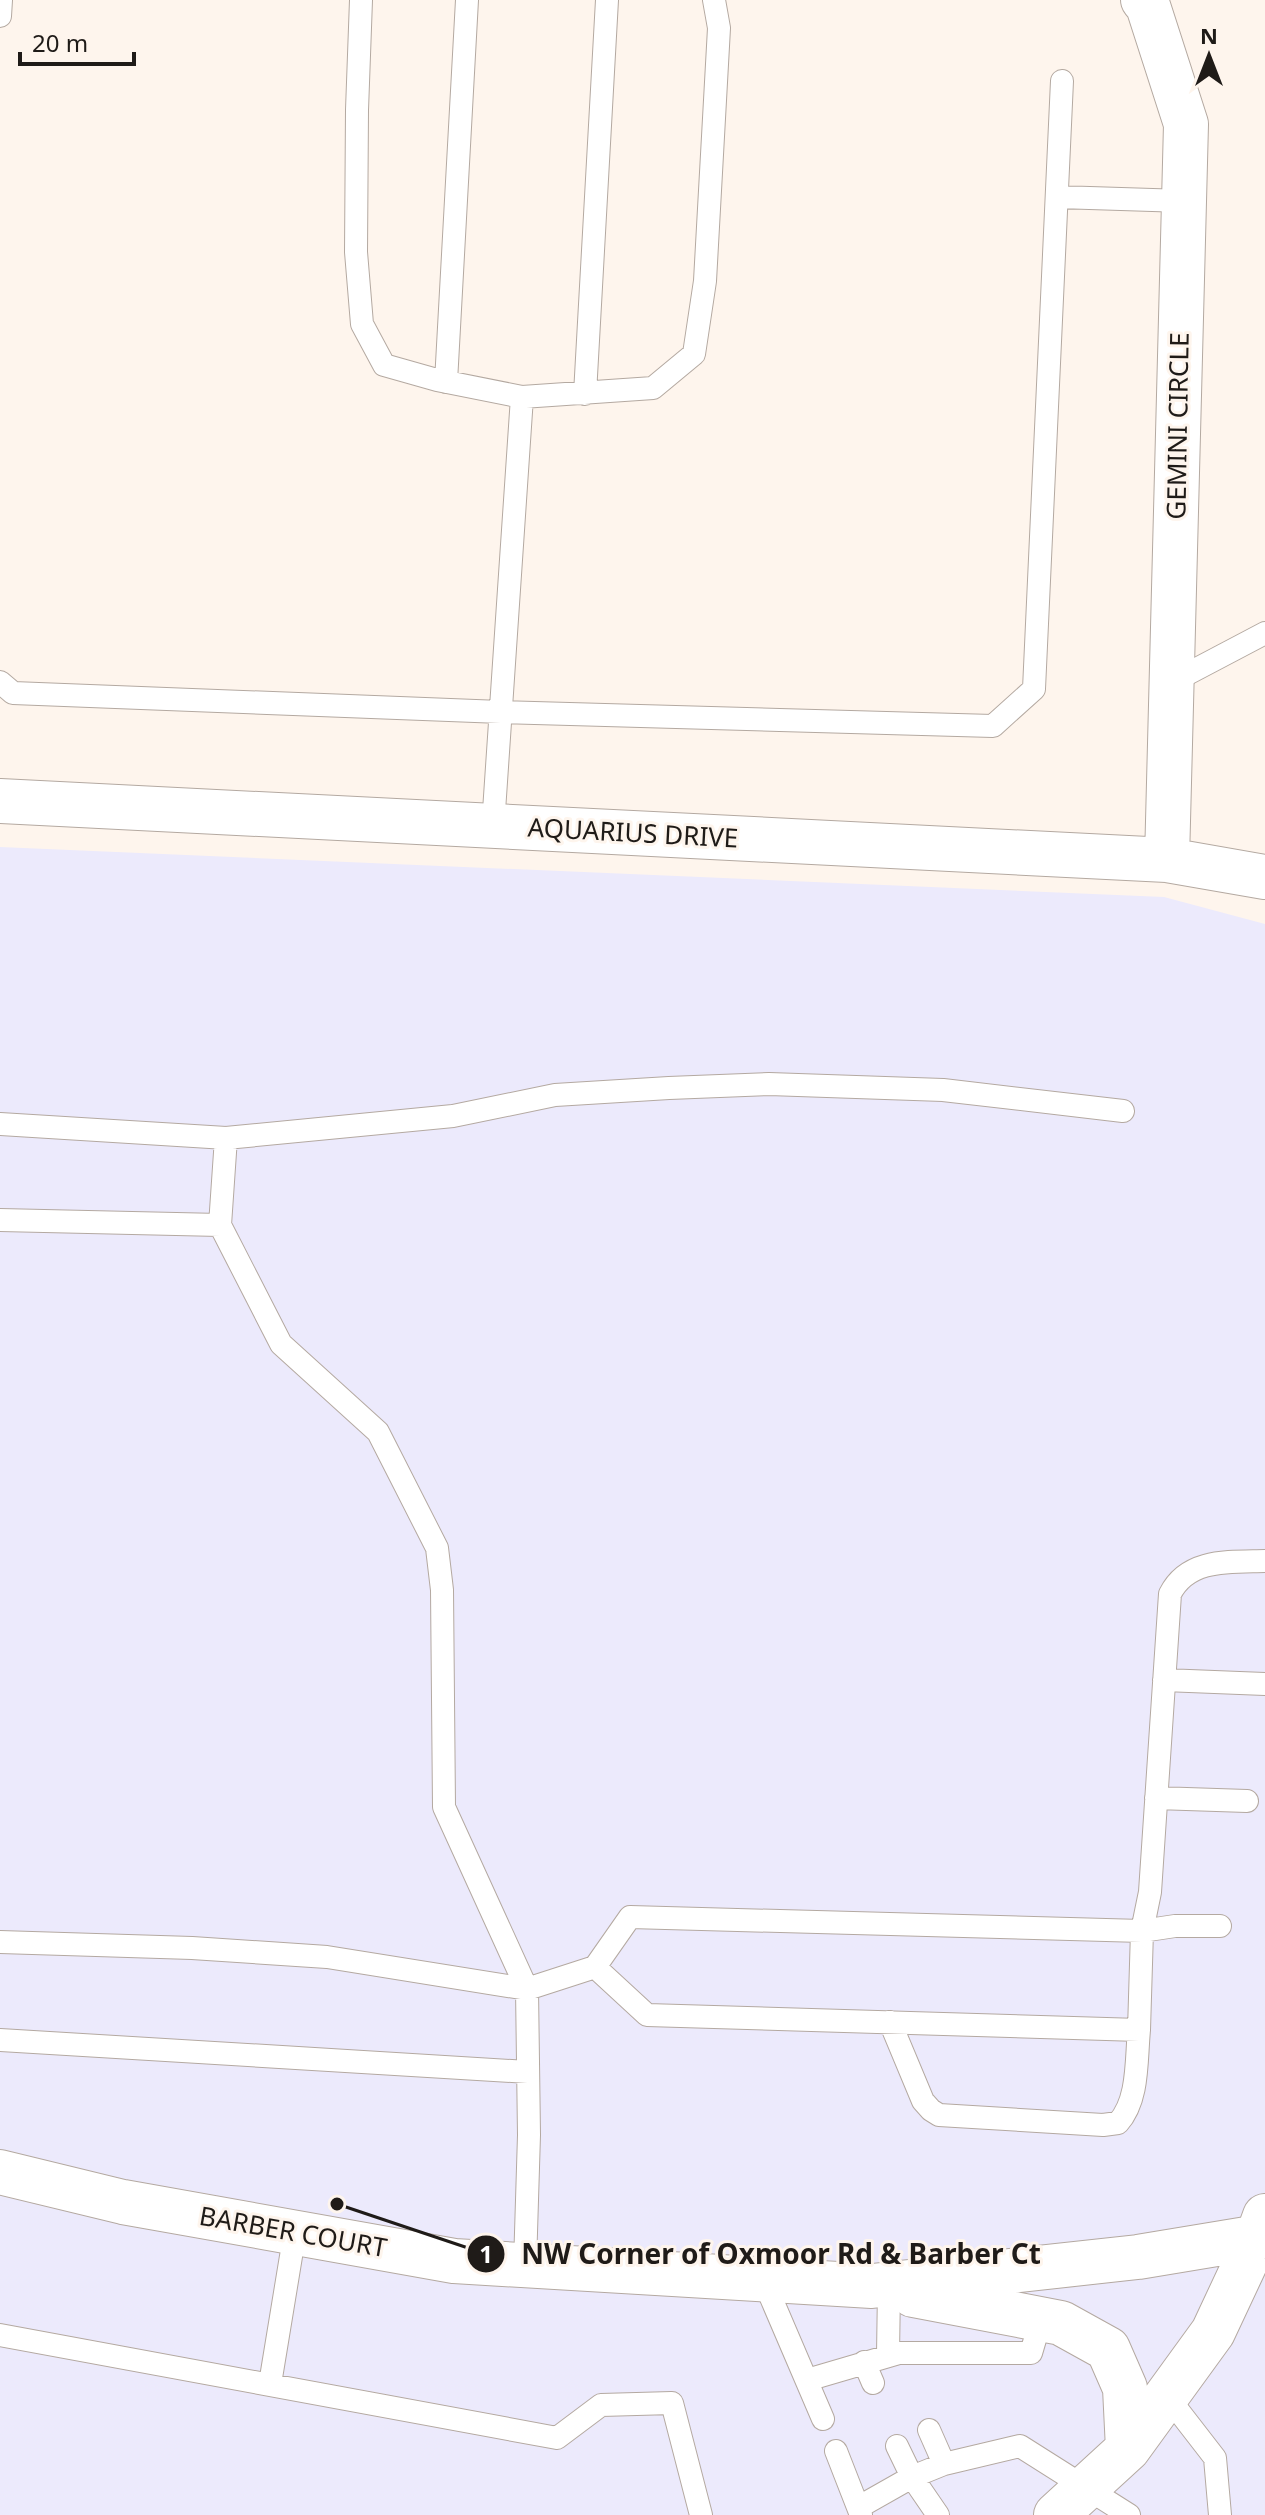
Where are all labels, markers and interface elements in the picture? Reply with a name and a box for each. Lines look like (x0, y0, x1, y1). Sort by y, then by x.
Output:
scale bar (20, 16, 134, 66)
north arrow (1169, 16, 1249, 96)
text: N (1200, 20, 1218, 50)
text: 20 m (32, 26, 88, 59)
street label: GEMINI CIRCLE (1157, 332, 1197, 520)
street label: AQUARIUS DRIVE (527, 809, 739, 855)
street label: BARBER COURT (197, 2197, 390, 2265)
callout: NW Corner of Oxmoor Rd & Barber Ct (466, 2228, 1057, 2280)
text: NW Corner of Oxmoor Rd & Barber Ct (521, 2234, 1041, 2272)
text: 1 (479, 2237, 493, 2270)

